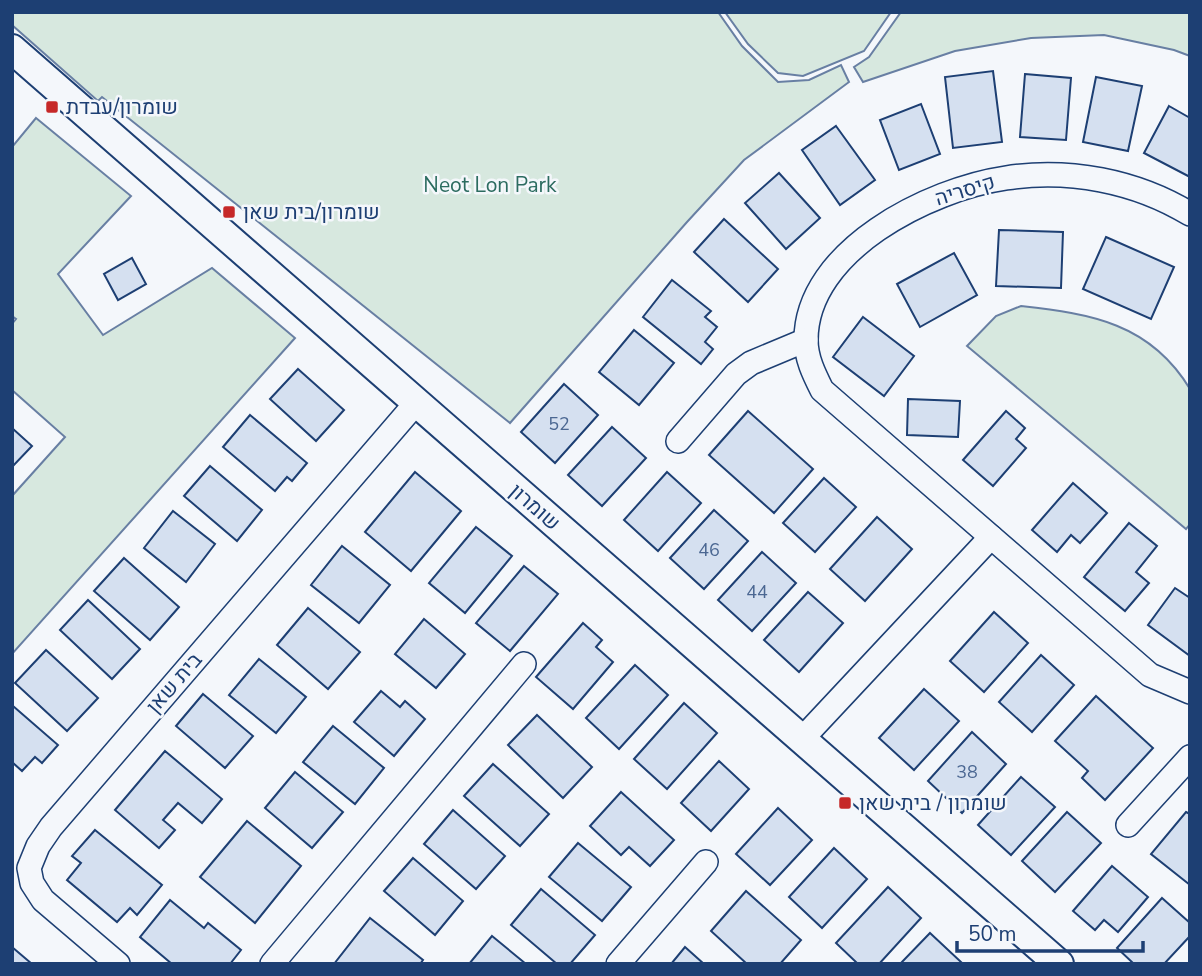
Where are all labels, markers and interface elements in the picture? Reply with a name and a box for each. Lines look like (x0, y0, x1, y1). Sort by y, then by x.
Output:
place label: שומרון/עבדת (66, 93, 178, 121)
marker: שומרון/עבדת (44, 99, 60, 115)
street label: קיסריה (931, 168, 999, 212)
park label: Neot Lon Park (423, 171, 557, 199)
place label: שומרון/בית שאן (243, 198, 380, 226)
marker: שומרון/בית שאן (221, 204, 237, 220)
house number: 52 (548, 412, 570, 436)
street label: שומרון (504, 477, 566, 537)
house number: 46 (698, 538, 720, 562)
house number: 44 (746, 580, 768, 604)
street label: בית שאן (140, 647, 208, 719)
house number: 38 (956, 760, 978, 784)
place label: שומרון / בית שאן (859, 789, 1007, 817)
marker: שומרון / בית שאן (837, 795, 853, 811)
scale bar (957, 909, 1142, 953)
text: 50 m (968, 920, 1017, 948)

